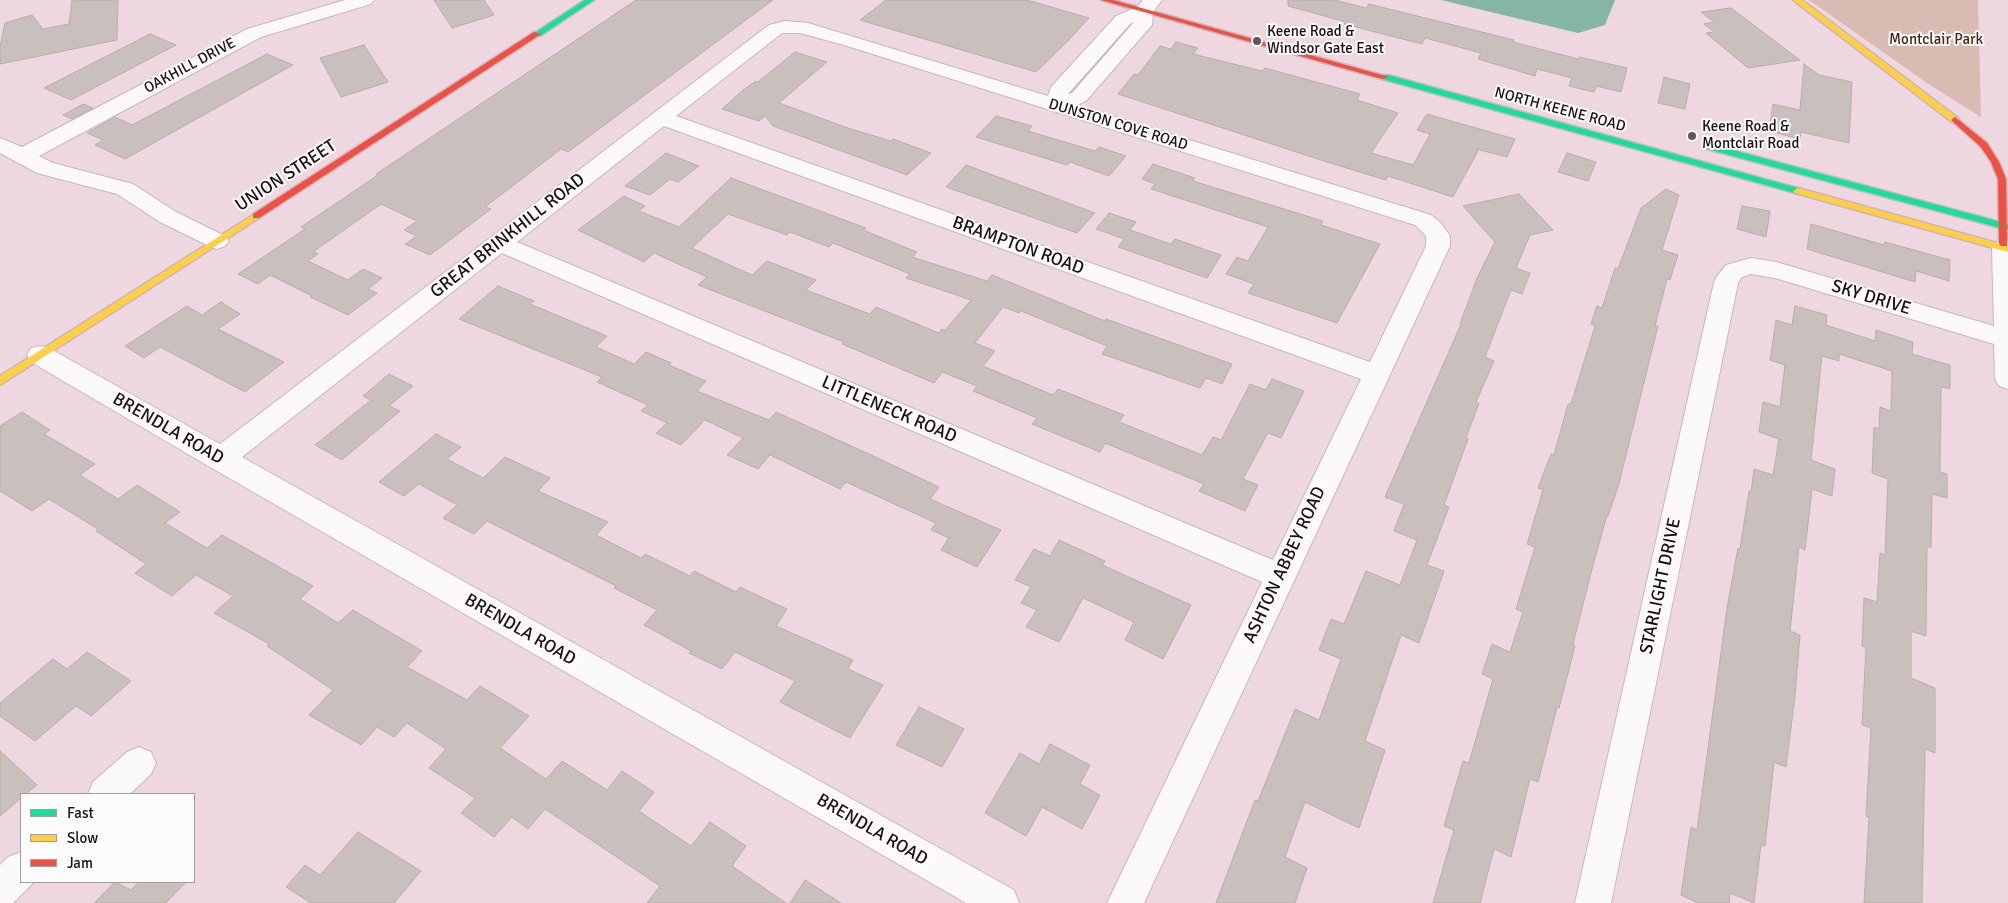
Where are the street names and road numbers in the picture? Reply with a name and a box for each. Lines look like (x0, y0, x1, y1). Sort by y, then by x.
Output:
street label: OAKHILL DRIVE (141, 34, 239, 98)
street label: NORTH KEENE ROAD (1493, 84, 1627, 136)
street label: DUNSTON COVE ROAD (1046, 95, 1190, 155)
street label: UNION STREET (231, 135, 341, 217)
street label: GREAT BRINKHILL ROAD (427, 169, 589, 303)
street label: BRAMPTON ROAD (949, 212, 1087, 280)
street label: SKY DRIVE (1829, 276, 1913, 320)
street label: LITTLENECK ROAD (818, 372, 960, 448)
street label: BRENDLA ROAD (109, 388, 227, 470)
street label: ASHTON ABBEY ROAD (1239, 483, 1331, 647)
street label: STARLIGHT DRIVE (1636, 516, 1686, 656)
street label: BRENDLA ROAD (461, 589, 579, 671)
street label: BRENDLA ROAD (813, 789, 931, 871)

